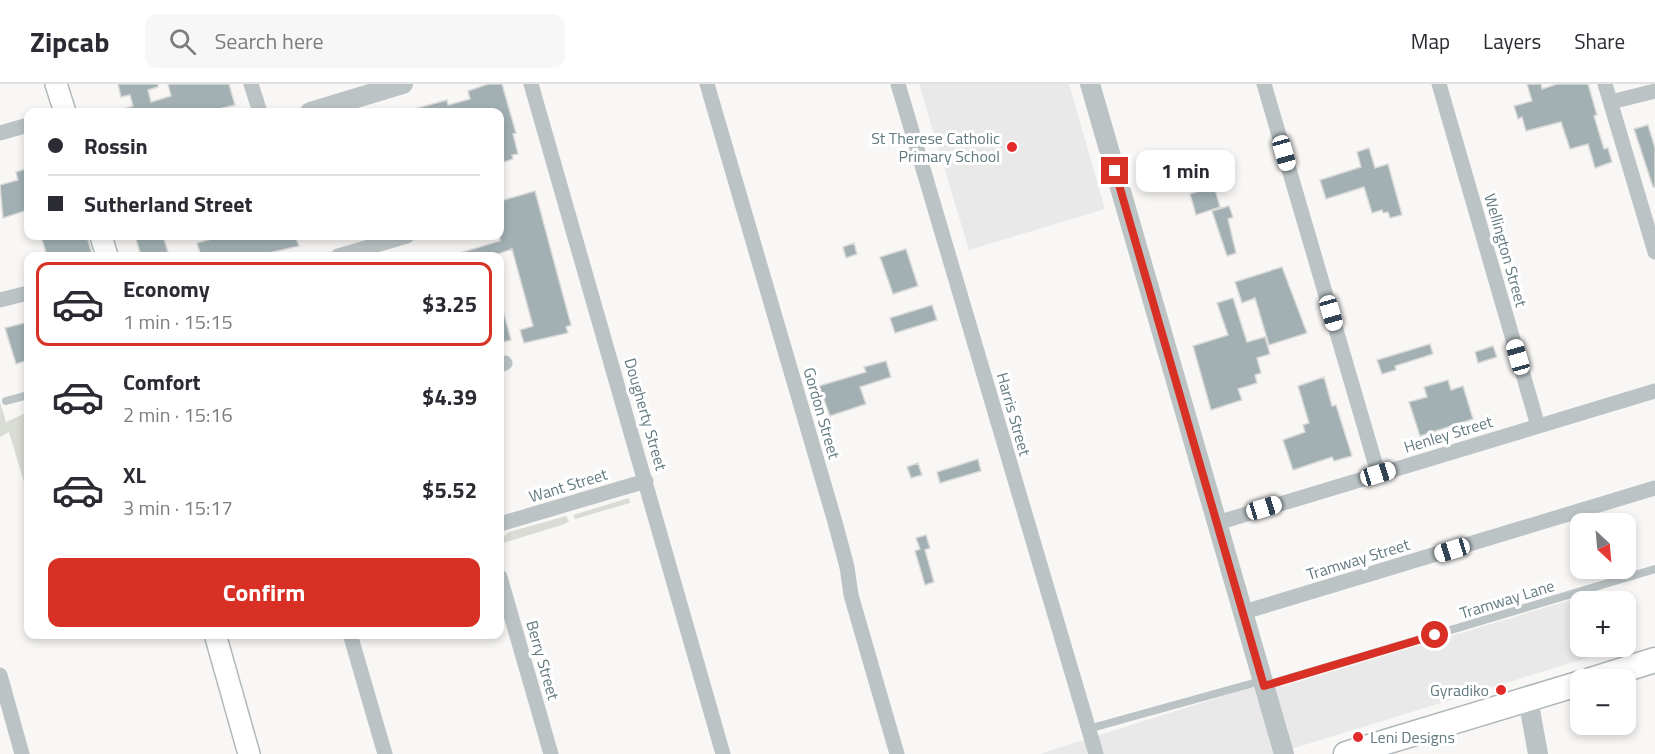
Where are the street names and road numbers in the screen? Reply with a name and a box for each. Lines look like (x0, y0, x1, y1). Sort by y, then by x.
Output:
street label: Wellington Street (1478, 190, 1534, 310)
street label: Dougherty Street (619, 355, 674, 473)
street label: Gordon Street (798, 365, 847, 462)
street label: Harris Street (991, 370, 1037, 459)
street label: Henley Street (1401, 409, 1496, 459)
street label: Want Street (526, 462, 611, 508)
street label: Tramway Street (1304, 532, 1413, 586)
street label: Tramway Lane (1457, 573, 1557, 625)
street label: Berry Street (520, 618, 566, 703)

